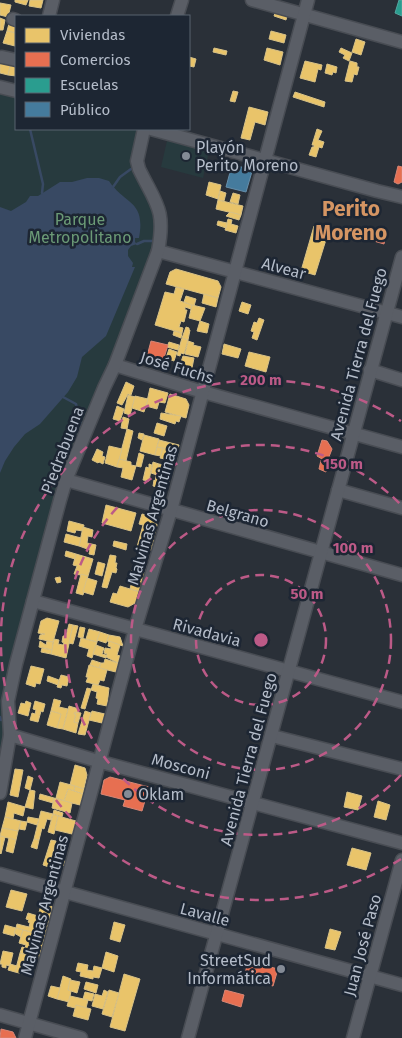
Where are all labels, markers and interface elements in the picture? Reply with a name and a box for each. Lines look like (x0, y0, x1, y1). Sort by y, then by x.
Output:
legend (15, 15, 190, 130)
text: Viviendas (60, 26, 125, 44)
text: Comercios (60, 51, 130, 69)
text: Escuelas (60, 76, 118, 94)
text: Público (60, 101, 110, 119)
place label: Playón Perito Moreno (196, 138, 298, 175)
marker: Playón Perito Moreno (180, 150, 192, 162)
district label: Perito Moreno (315, 196, 387, 246)
park label: Parque Metropolitano (28, 210, 132, 247)
street label: Alvear (260, 253, 309, 284)
street label: Avenida Tierra del Fuego (326, 266, 391, 443)
street label: José Fuchs (138, 347, 216, 388)
text: 200 m (240, 371, 282, 389)
street label: Piedrabuena (37, 404, 88, 497)
street label: Malvinas Argentinas (123, 443, 182, 587)
text: 150 m (323, 455, 363, 473)
street label: Belgrano (204, 495, 271, 532)
text: 100 m (333, 539, 373, 557)
text: 50 m (290, 585, 324, 603)
street label: Rivadavia (171, 614, 243, 651)
centre of rings (252, 631, 270, 649)
street label: Avenida Tierra del Fuego (216, 671, 281, 848)
street label: Mosconi (150, 750, 212, 783)
place label: Oklam (138, 785, 184, 804)
marker: Oklam (122, 788, 134, 800)
street label: Malvinas Argentinas (17, 833, 72, 977)
street label: Juan José Paso (340, 892, 385, 998)
street label: Lavalle (178, 899, 232, 930)
place label: StreetSud Informática (187, 951, 271, 988)
marker: StreetSud Informática (275, 963, 287, 975)

